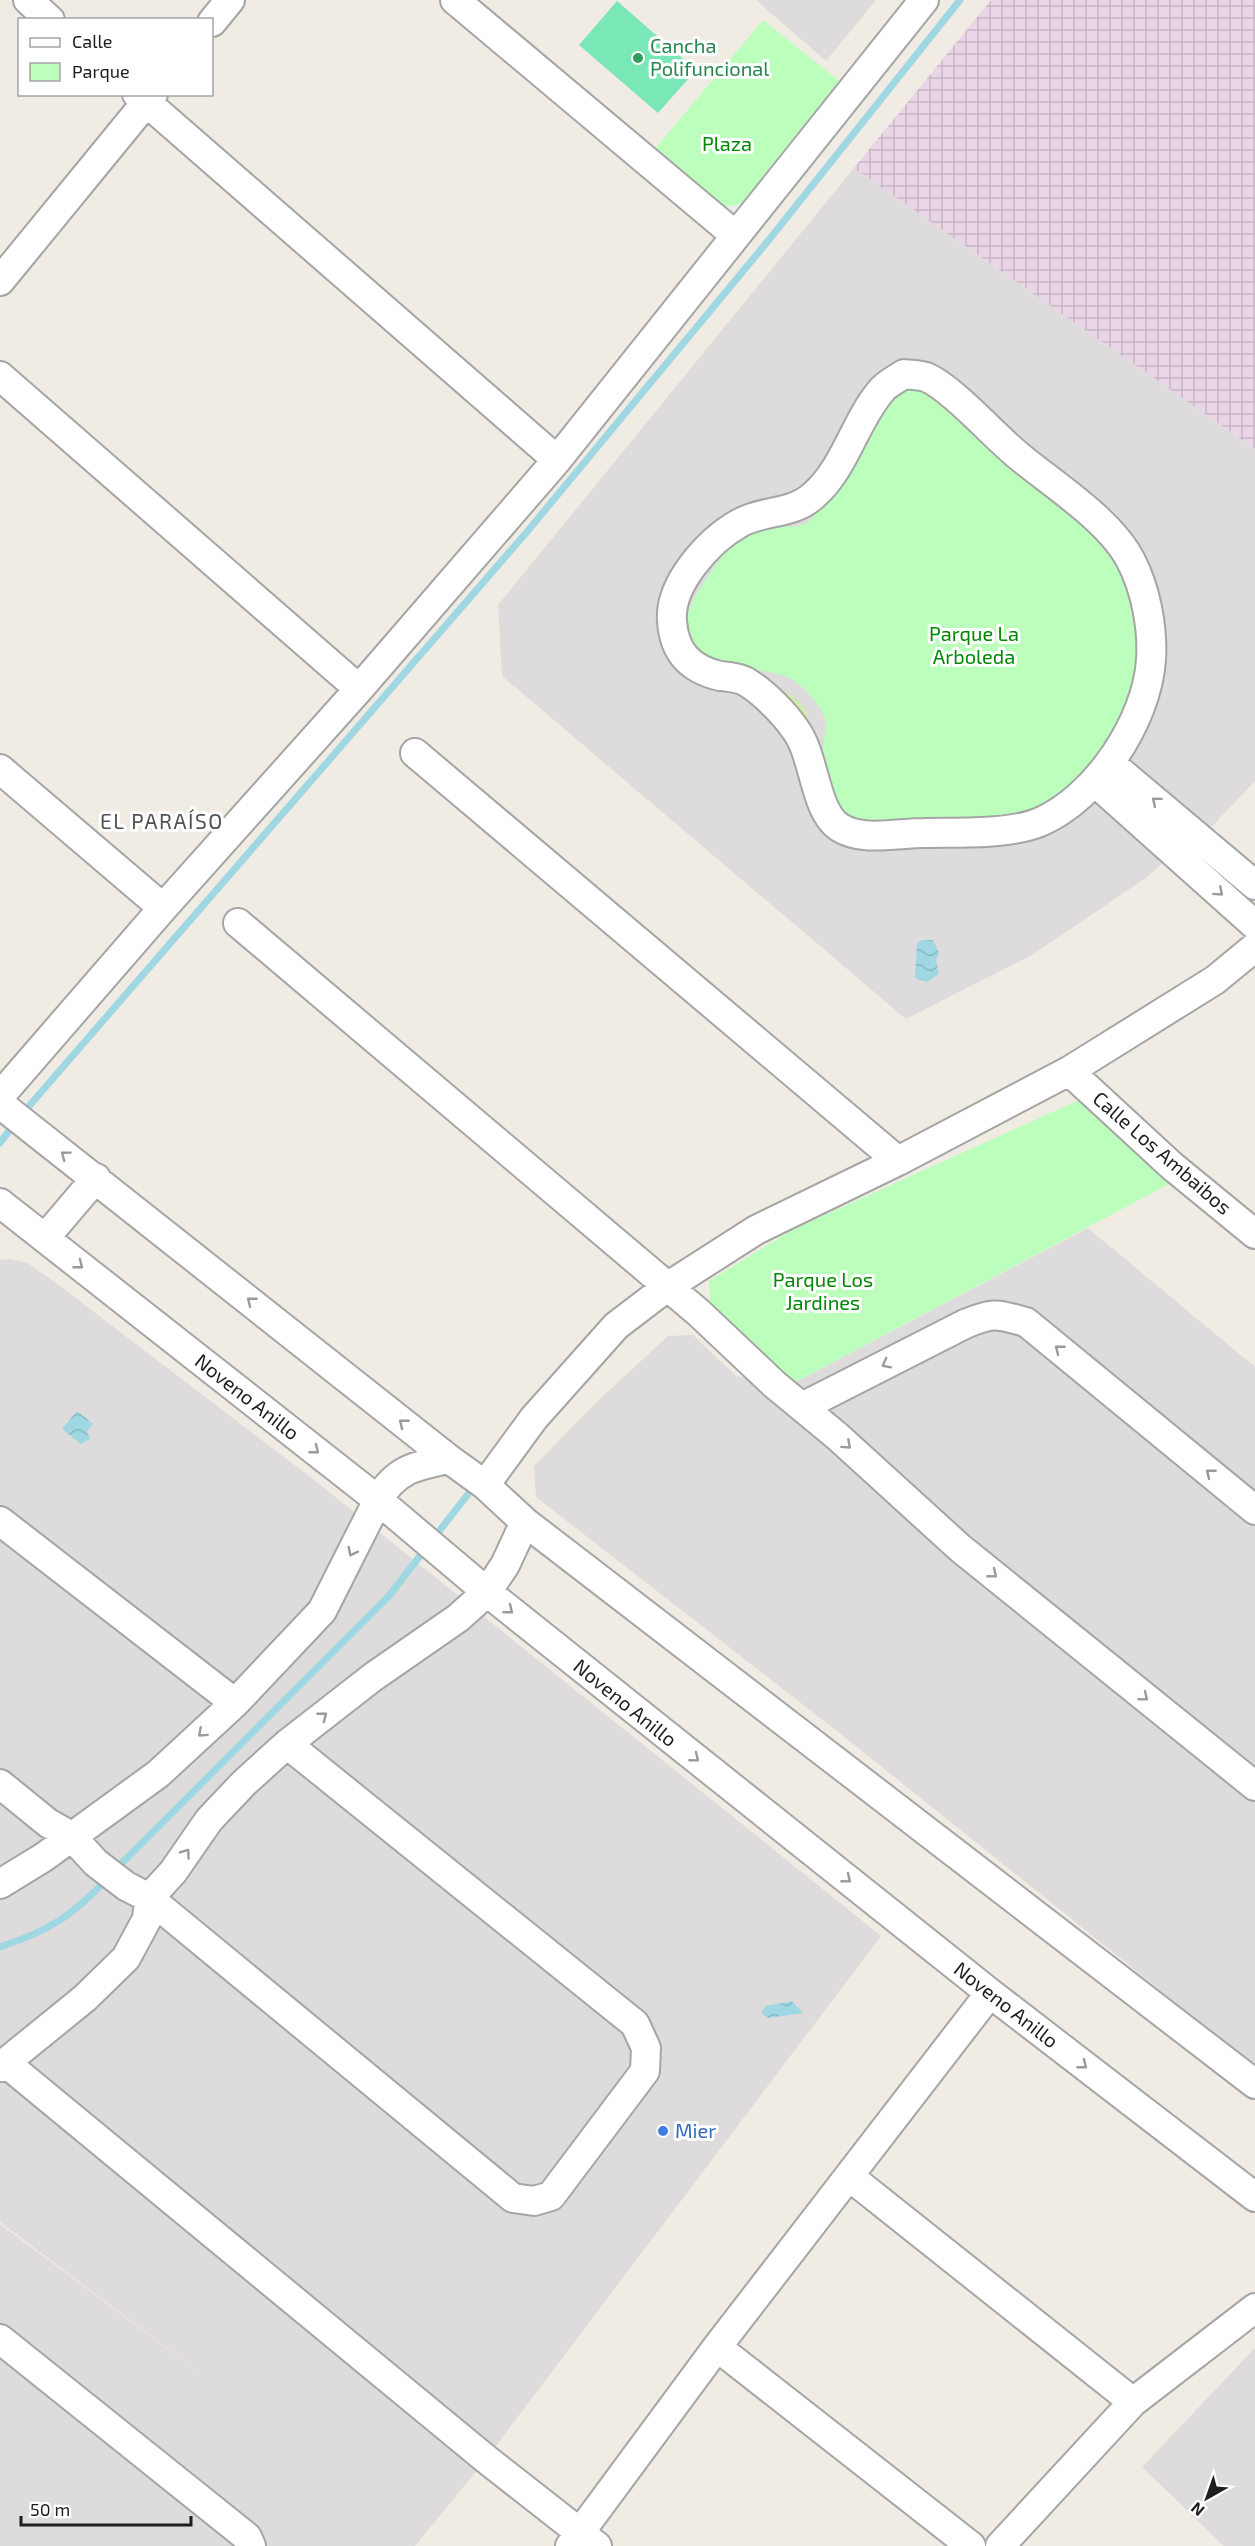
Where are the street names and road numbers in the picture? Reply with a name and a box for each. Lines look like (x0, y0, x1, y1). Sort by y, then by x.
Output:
street label: Calle Los Ambaibos (1089, 1086, 1237, 1219)
street label: Noveno Anillo (191, 1348, 305, 1444)
street label: Noveno Anillo (569, 1653, 682, 1751)
street label: Noveno Anillo (950, 1956, 1064, 2052)

